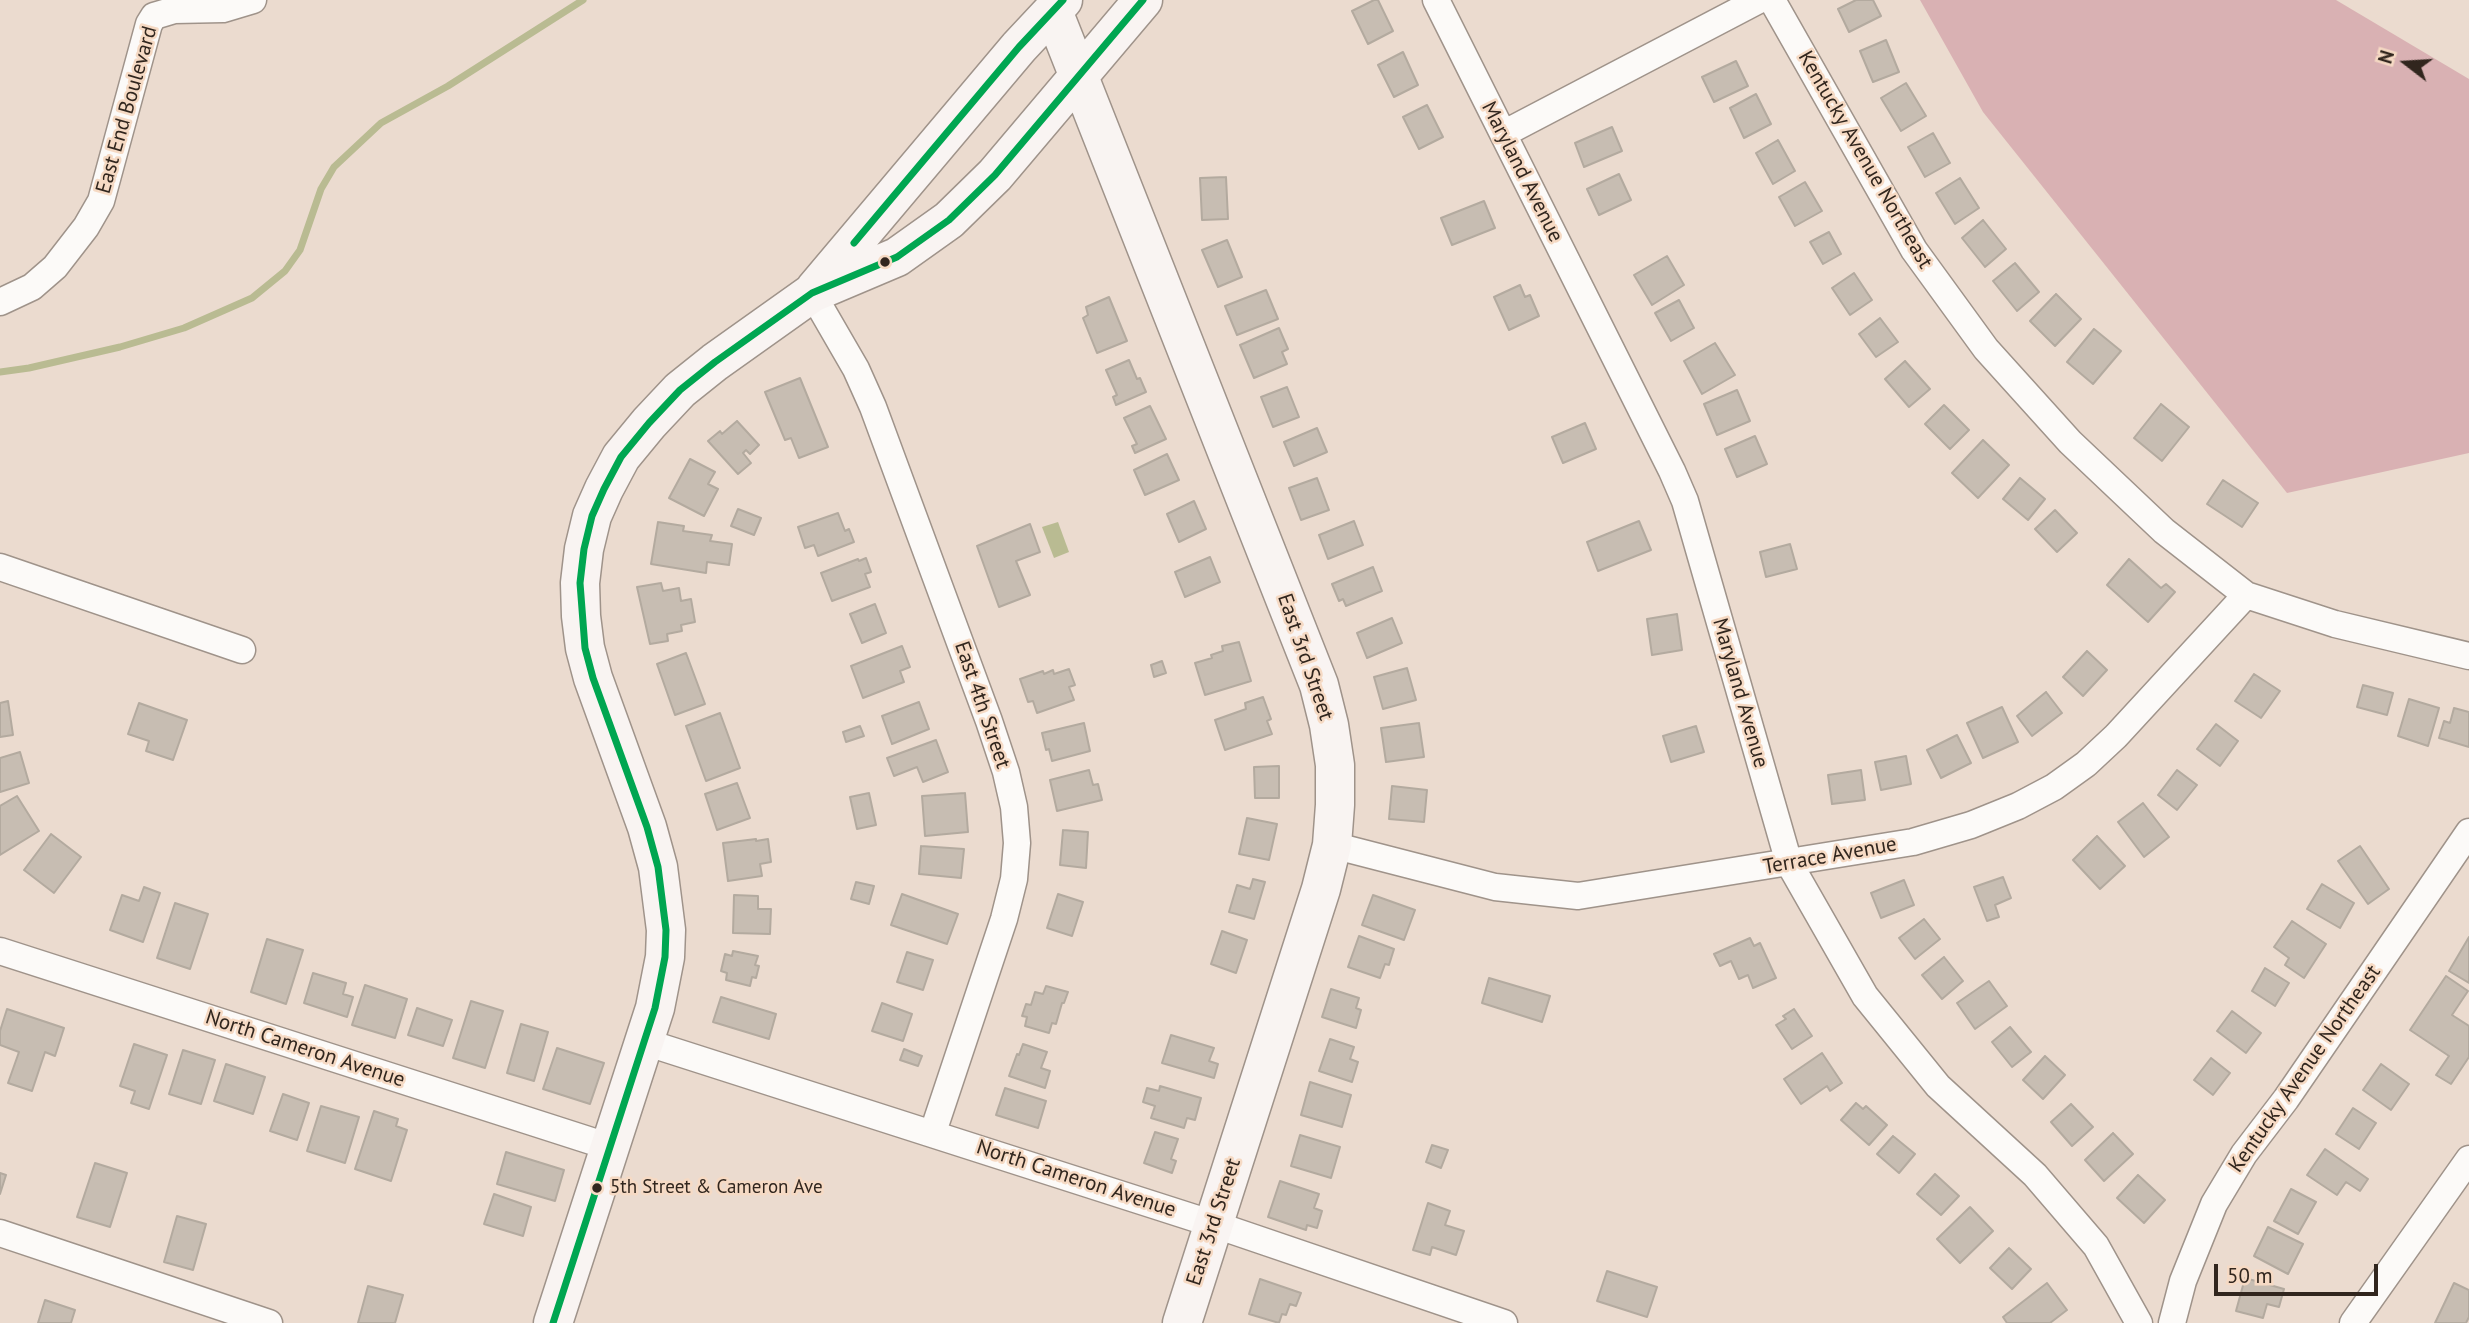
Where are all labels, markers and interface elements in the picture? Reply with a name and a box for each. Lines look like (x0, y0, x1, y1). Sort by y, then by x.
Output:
street label: East End Boulevard (91, 23, 163, 197)
north arrow (2371, 28, 2441, 98)
street label: Kentucky Avenue Northeast (1792, 47, 1938, 273)
text: N (2373, 47, 2399, 66)
street label: Maryland Avenue (1476, 97, 1568, 247)
unlabelled marker (878, 255, 892, 269)
street label: East 3rd Street (1272, 590, 1338, 724)
street label: Maryland Avenue (1707, 615, 1773, 771)
street label: East 4th Street (949, 638, 1015, 772)
street label: Terrace Avenue (1761, 832, 1899, 880)
street label: Kentucky Avenue Northeast (2224, 961, 2386, 1177)
street label: North Cameron Avenue (202, 1005, 408, 1093)
street label: North Cameron Avenue (973, 1135, 1179, 1223)
street label: East 3rd Street (1182, 1155, 1246, 1289)
place label: 5th Street & Cameron Ave (610, 1177, 823, 1199)
marker: 5th Street & Cameron Ave (590, 1181, 604, 1195)
scale bar (2217, 1250, 2382, 1294)
text: 50 m (2227, 1262, 2273, 1289)

